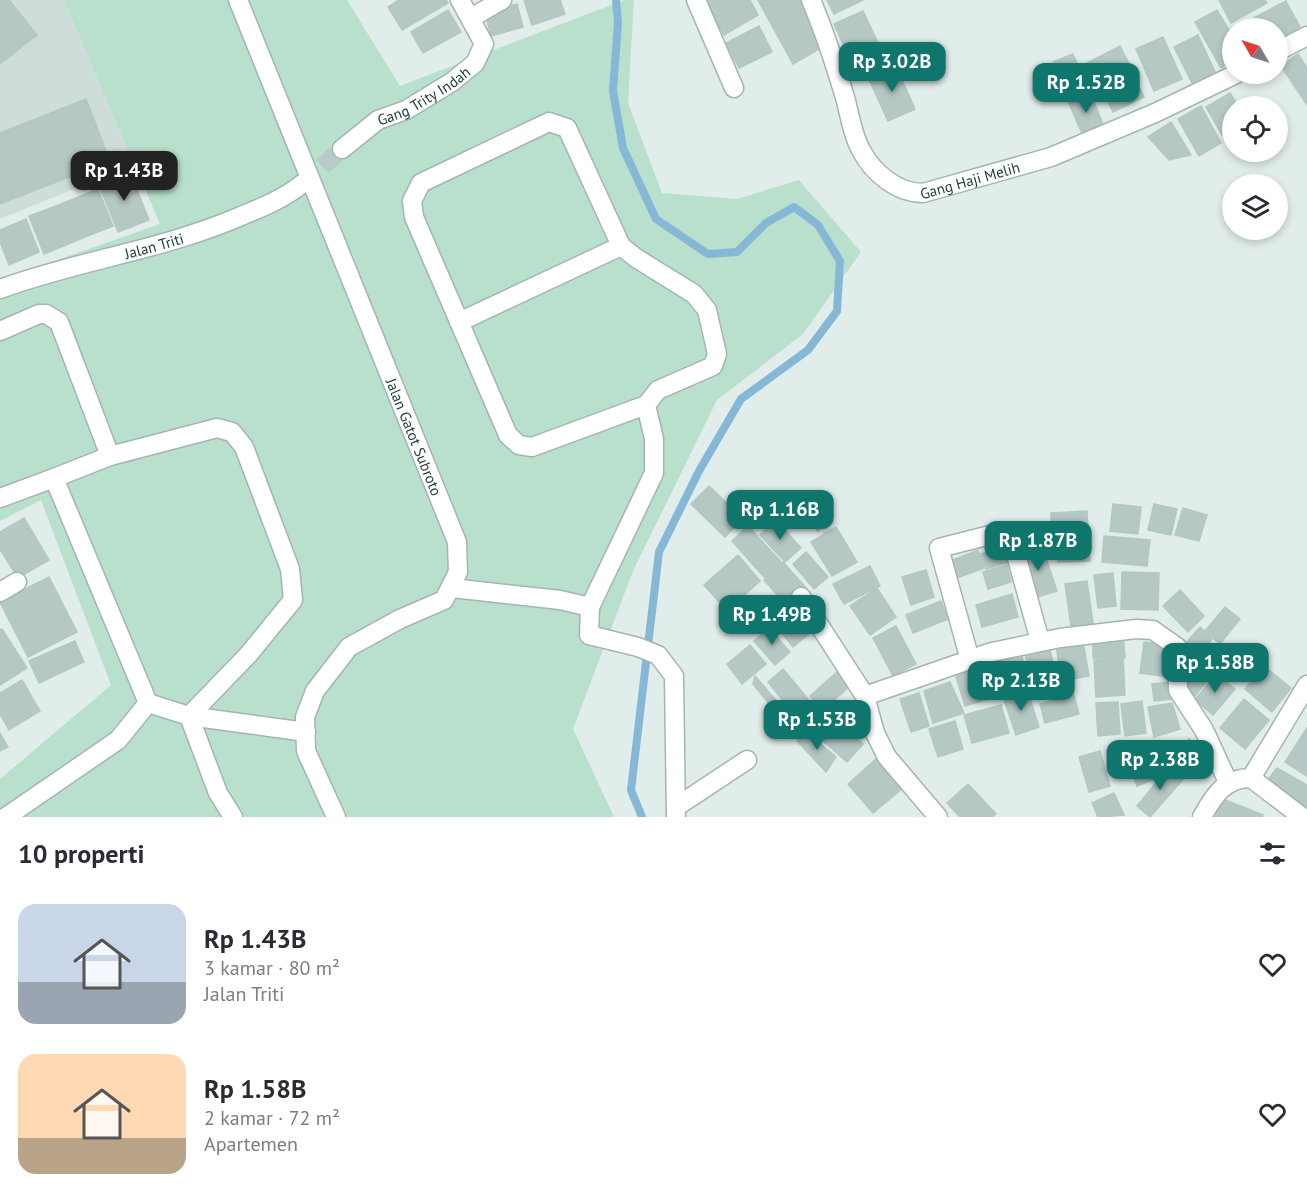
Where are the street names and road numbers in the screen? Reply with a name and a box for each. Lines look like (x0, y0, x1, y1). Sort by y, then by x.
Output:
street label: Gang Trity Indah (374, 62, 474, 129)
street label: Gang Haji Melih (918, 157, 1022, 203)
street label: Jalan Triti (121, 228, 186, 263)
street label: Jalan Gatot Subroto (382, 374, 447, 498)

